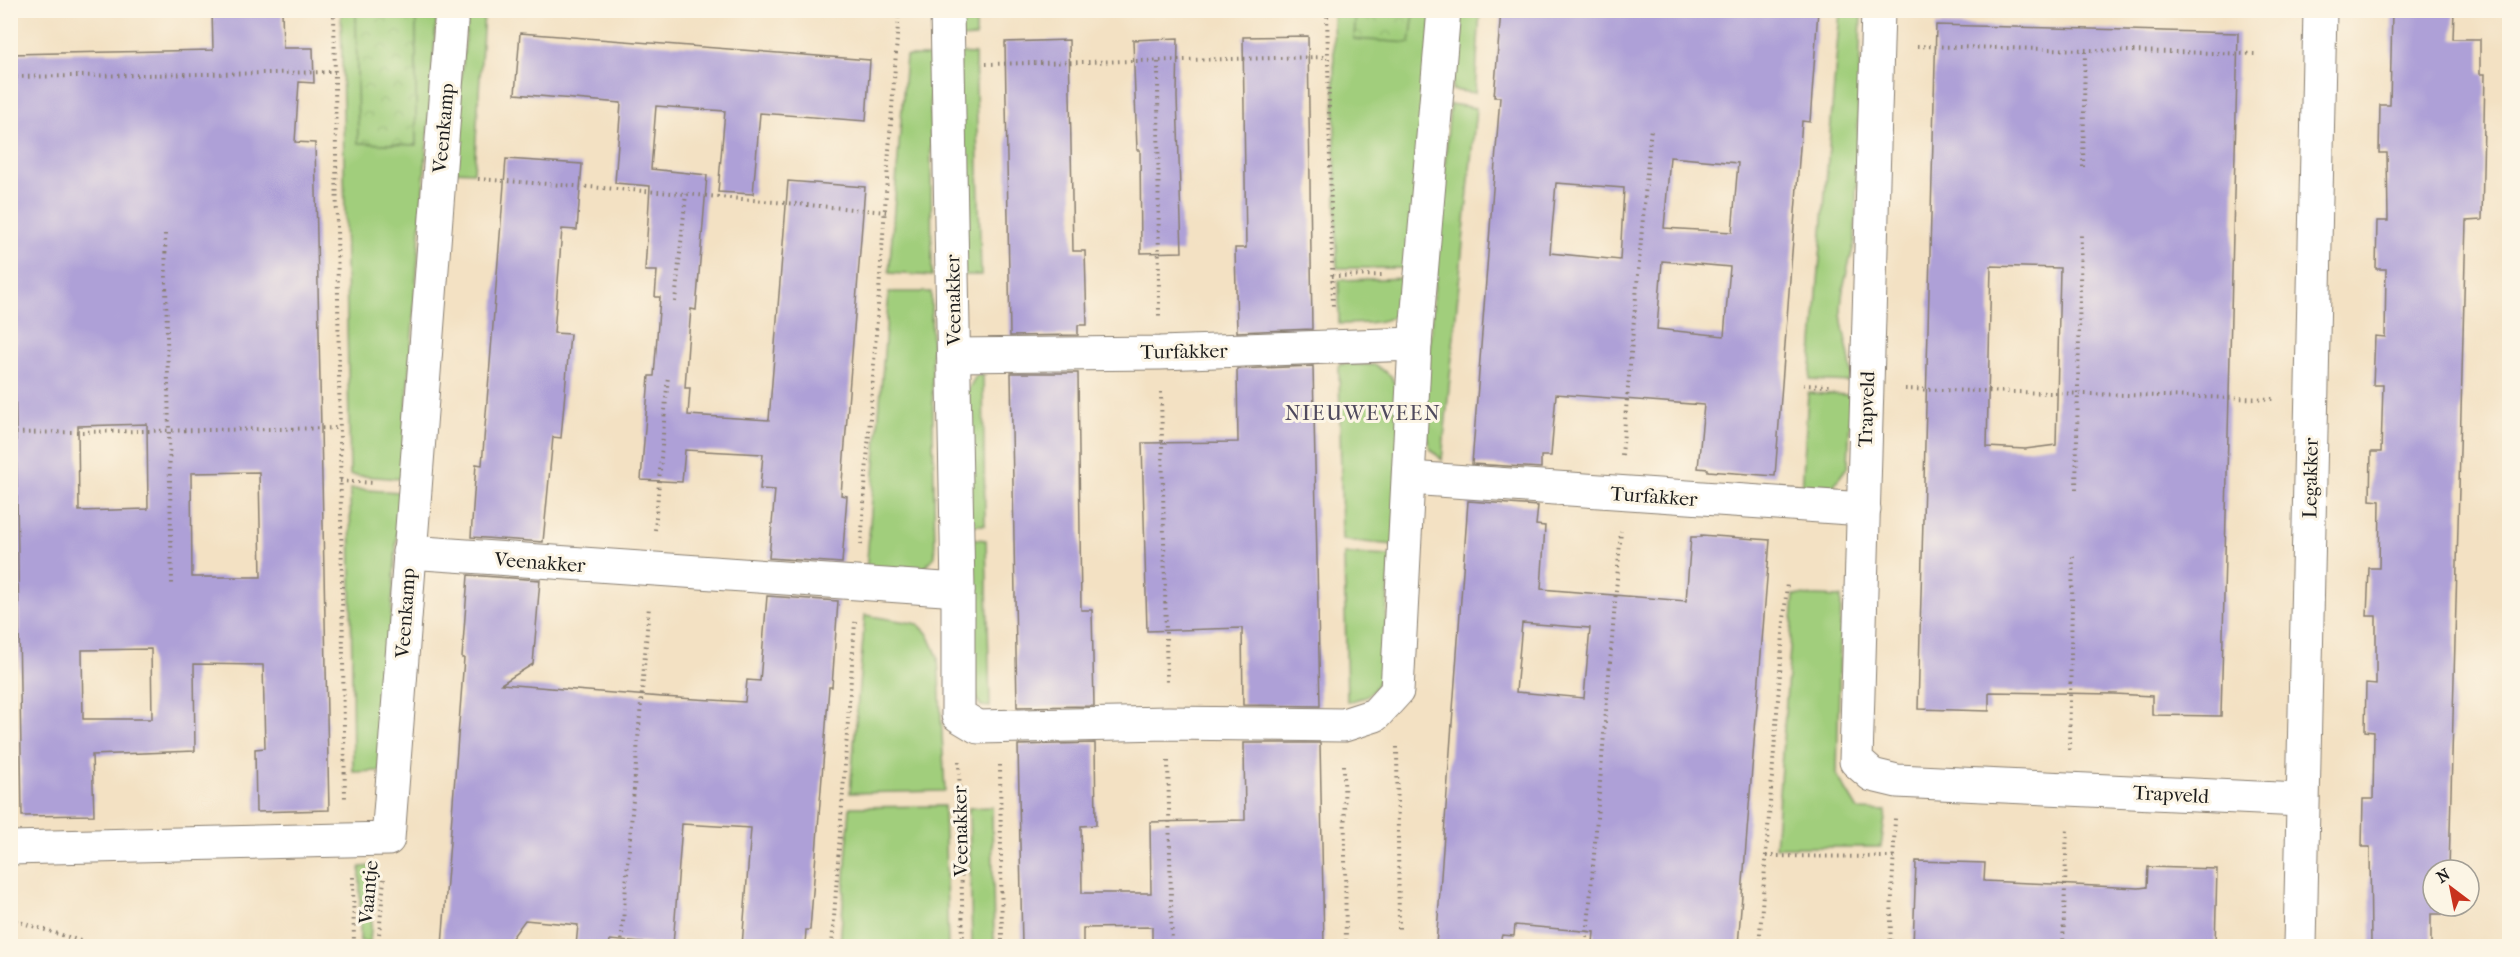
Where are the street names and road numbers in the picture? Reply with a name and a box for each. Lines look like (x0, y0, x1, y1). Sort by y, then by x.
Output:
street label: Veenkamp (428, 82, 459, 175)
street label: Veenakker (941, 254, 966, 347)
street label: Turfakker (1140, 339, 1228, 364)
street label: Trapveld (1854, 370, 1879, 447)
street label: Legakker (2298, 437, 2323, 519)
street label: Turfakker (1610, 482, 1699, 511)
street label: Veenakker (493, 548, 587, 577)
street label: Veenkamp (391, 567, 420, 660)
street label: Trapveld (2132, 781, 2211, 808)
street label: Veenakker (948, 785, 973, 878)
street label: Vaantje (354, 859, 383, 926)

